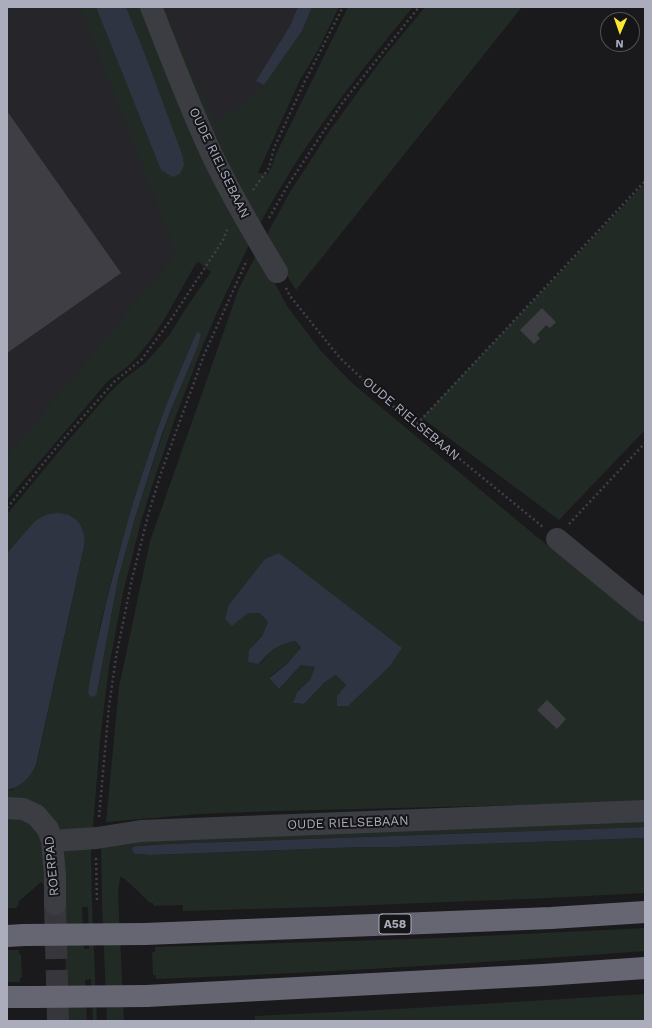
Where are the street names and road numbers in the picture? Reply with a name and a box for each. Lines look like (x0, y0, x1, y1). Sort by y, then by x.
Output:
street label: OUDE RIELSEBAAN (185, 105, 253, 221)
street label: OUDE RIELSEBAAN (360, 374, 462, 464)
street label: OUDE RIELSEBAAN (287, 813, 409, 833)
street label: ROERPAD (42, 835, 62, 897)
road number: A58 (379, 914, 411, 934)

